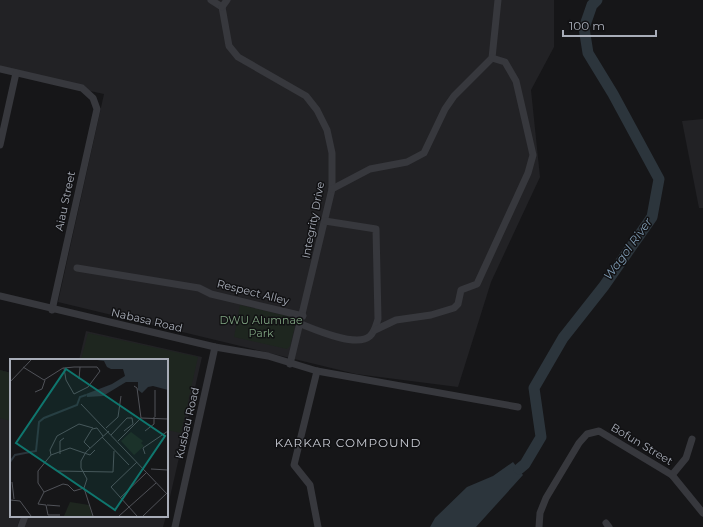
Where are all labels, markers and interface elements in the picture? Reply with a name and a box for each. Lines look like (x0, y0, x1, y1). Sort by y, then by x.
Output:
scale bar (563, 12, 656, 38)
text: 100 m (569, 18, 605, 33)
street label: Aiau Street (52, 169, 78, 232)
street label: Integrity Drive (299, 180, 327, 260)
water label: Wagol River (600, 215, 655, 283)
street label: Respect Alley (215, 276, 291, 308)
street label: Nabasa Road (110, 305, 184, 335)
park label: DWU Alumnae Park (219, 313, 303, 340)
inset map (10, 359, 168, 517)
street label: Kusbau Road (172, 386, 202, 460)
street label: Bofun Street (608, 420, 676, 468)
district label: KARKAR COMPOUND (275, 435, 421, 450)

